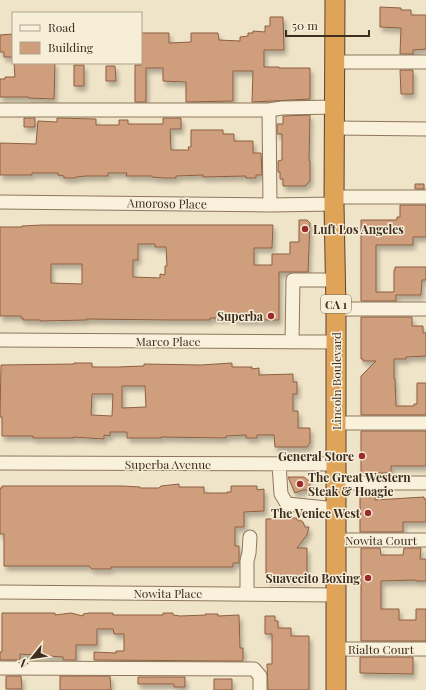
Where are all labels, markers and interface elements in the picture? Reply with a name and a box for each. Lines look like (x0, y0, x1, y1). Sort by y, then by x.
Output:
legend (12, 12, 142, 64)
scale bar (286, 12, 369, 38)
text: 50 m (292, 17, 318, 33)
text: Road (48, 19, 75, 35)
text: Building (48, 39, 94, 55)
street label: Amoroso Place (126, 194, 207, 212)
place label: Luft Los Angeles (313, 221, 404, 237)
marker: Luft Los Angeles (300, 224, 310, 234)
road number: CA 1 (321, 295, 351, 313)
place label: Superba (217, 308, 264, 324)
marker: Superba (266, 311, 276, 321)
street label: Lincoln Boulevard (328, 332, 344, 430)
street label: Marco Place (135, 333, 201, 349)
place label: General Store (278, 448, 354, 464)
marker: General Store (357, 451, 367, 461)
street label: Superba Avenue (125, 456, 211, 472)
place label: The Great Western Steak & Hoagie (308, 469, 411, 499)
marker: The Great Western Steak & Hoagie (295, 479, 305, 489)
place label: The Venice West (271, 505, 361, 521)
marker: The Venice West (363, 508, 373, 518)
street label: Nowita Court (345, 532, 418, 548)
place label: Suavecito Boxing (265, 570, 360, 586)
marker: Suavecito Boxing (363, 573, 373, 583)
street label: Nowita Place (134, 585, 202, 601)
north arrow (12, 638, 52, 678)
street label: Rialto Court (348, 641, 415, 657)
text: N (14, 656, 31, 670)

